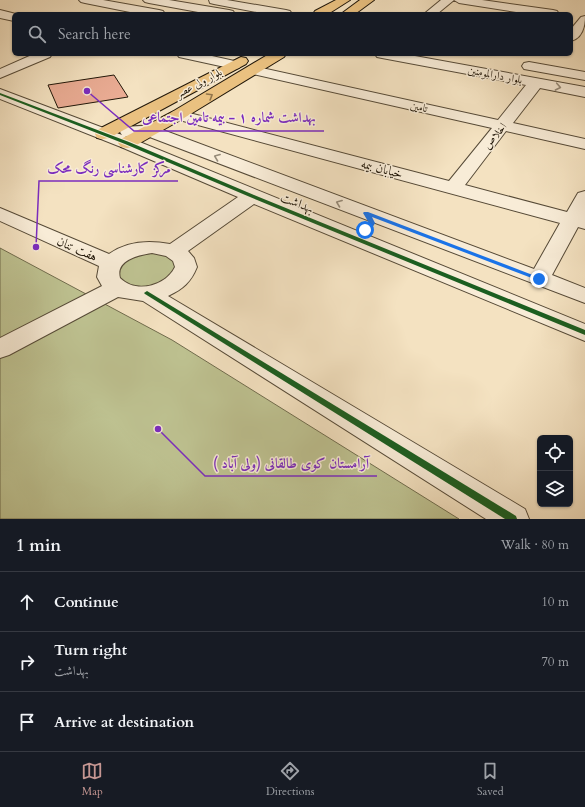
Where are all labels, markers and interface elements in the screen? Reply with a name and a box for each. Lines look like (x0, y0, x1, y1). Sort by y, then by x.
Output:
search box (12, 12, 573, 56)
icon: search (26, 23, 48, 45)
text: Search here (58, 24, 131, 44)
street label: بلوار دارالمومنین (466, 62, 524, 88)
street label: بلوار ولی عصر (172, 65, 225, 102)
one-way arrow (555, 82, 561, 90)
one-way arrow (206, 93, 213, 101)
street label: تامین (409, 98, 430, 116)
callout: بهداشت شماره ۱ - بیمه تامین اجتماعی (134, 105, 324, 131)
text: بهداشت شماره ۱ - بیمه تامین اجتماعی (141, 108, 316, 127)
street label: اخلاص (480, 120, 510, 152)
one-way arrow (214, 153, 221, 161)
callout: مرکز کارشناسی رنگ محک (39, 155, 178, 181)
street label: خیابان بیمه (359, 155, 405, 183)
text: مرکز کارشناسی رنگ محک (47, 159, 171, 178)
street label: بهداشت (278, 188, 316, 218)
one-way arrow (336, 199, 343, 207)
route start (356, 221, 374, 239)
street label: هفت تنان (54, 232, 100, 266)
route end (530, 270, 548, 288)
map controls (537, 435, 573, 507)
button: locate (537, 435, 573, 471)
callout: آرامستان کوی طالقانی (ولی آباد ) (205, 450, 377, 476)
text: آرامستان کوی طالقانی (ولی آباد ) (213, 454, 371, 473)
button: layers (537, 471, 573, 507)
text: 1 min (16, 534, 61, 557)
text: Walk · 80 m (501, 536, 569, 554)
icon: ahead (16, 591, 38, 613)
text: Continue (54, 592, 119, 612)
text: 10 m (541, 593, 569, 611)
text: Turn right (54, 640, 127, 660)
icon: right (16, 651, 38, 673)
text: 70 m (541, 653, 569, 671)
text: بهداشت (54, 662, 89, 680)
icon: arrive (16, 711, 38, 733)
text: Arrive at destination (54, 712, 194, 732)
tab: Map (81, 760, 103, 799)
tab: Directions (266, 760, 314, 799)
tab: Saved (477, 760, 504, 799)

